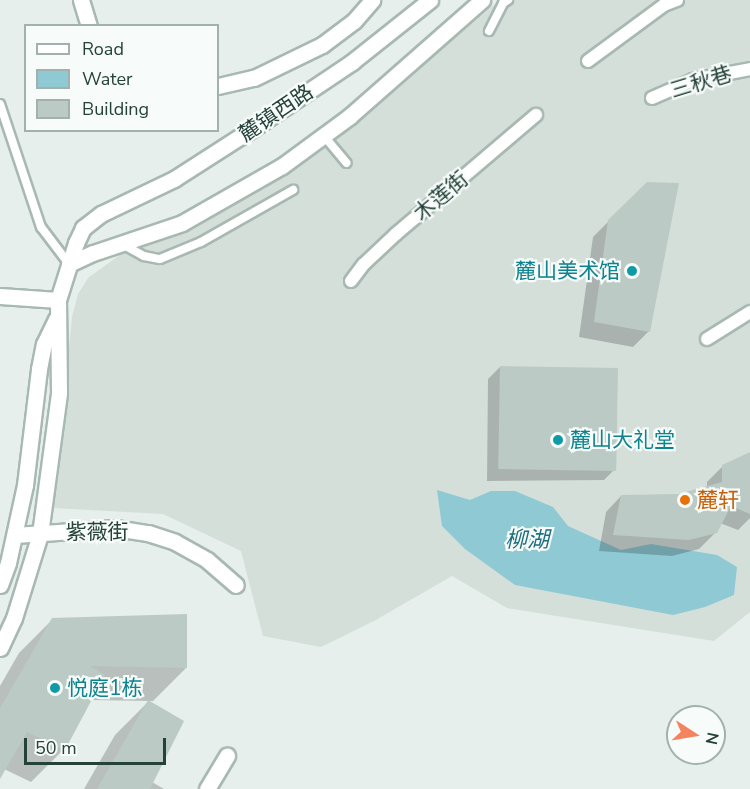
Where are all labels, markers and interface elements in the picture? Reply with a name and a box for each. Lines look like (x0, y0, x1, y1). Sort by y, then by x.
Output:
legend (24, 24, 219, 132)
text: Road (82, 37, 124, 61)
street label: 三秋巷 (667, 61, 735, 103)
text: Water (82, 67, 133, 91)
street label: 麓镇西路 (234, 79, 318, 147)
text: Building (82, 97, 149, 121)
street label: 木莲街 (409, 166, 473, 226)
place label: 麓山美术馆 (515, 258, 620, 284)
marker: 麓山美术馆 (625, 264, 639, 278)
place label: 麓山大礼堂 (570, 427, 675, 453)
marker: 麓山大礼堂 (551, 433, 565, 447)
place label: 麓轩 (697, 487, 739, 513)
marker: 麓轩 (678, 493, 692, 507)
street label: 紫薇街 (66, 519, 128, 545)
water label: 柳湖 (505, 528, 549, 554)
place label: 悦庭1栋 (67, 675, 143, 701)
marker: 悦庭1栋 (48, 681, 62, 695)
north arrow (666, 705, 726, 765)
scale bar (27, 726, 170, 764)
text: N (700, 730, 724, 746)
text: 50 m (35, 736, 77, 760)

